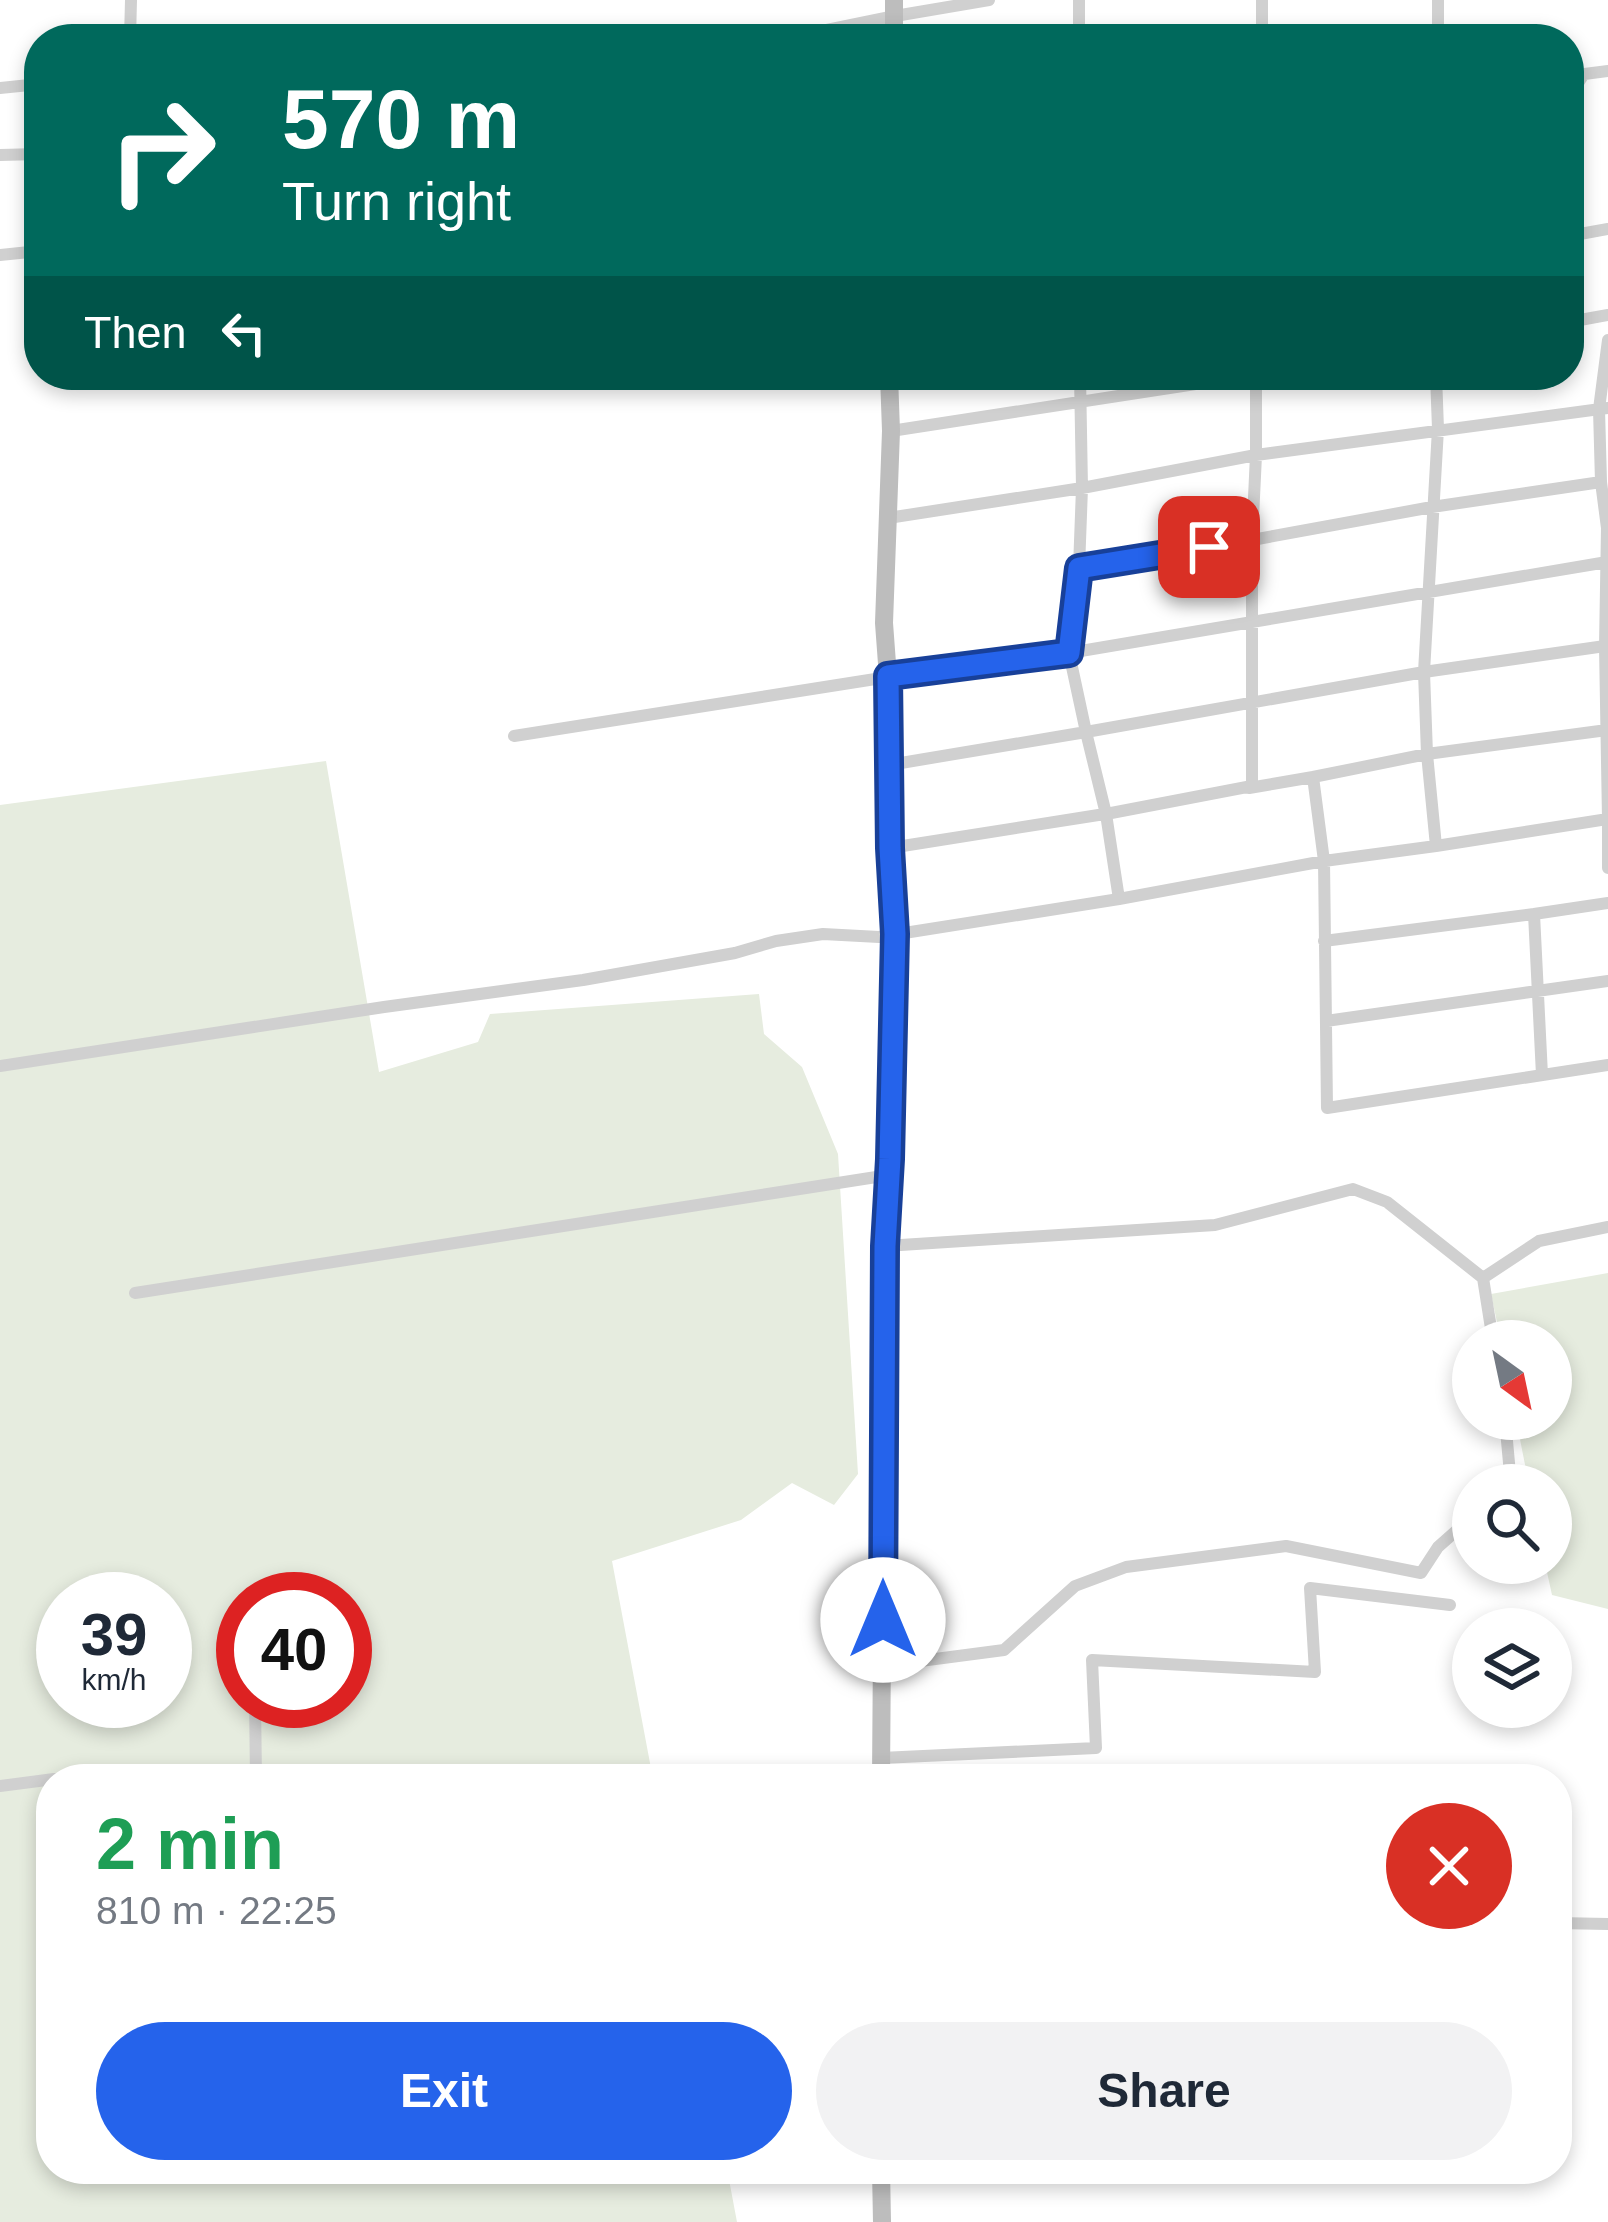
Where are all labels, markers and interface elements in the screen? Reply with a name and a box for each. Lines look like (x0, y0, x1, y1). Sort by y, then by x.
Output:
icon: right (84, 72, 240, 228)
text: 570 m (282, 72, 520, 166)
text: Turn right (282, 171, 511, 231)
icon: left (211, 300, 277, 366)
text: Then (84, 307, 187, 358)
pin (1158, 496, 1260, 598)
icon: arrive (1176, 514, 1242, 580)
north arrow (1452, 1320, 1572, 1440)
map controls (1452, 1320, 1572, 1728)
button: search (1452, 1464, 1572, 1584)
position arrow (820, 1557, 946, 1683)
speed limit sign: 40 (216, 1572, 372, 1728)
text: 39 (81, 1601, 147, 1668)
button: layers (1452, 1608, 1572, 1728)
text: km/h (81, 1663, 147, 1696)
button: close (1386, 1803, 1512, 1929)
text: 2 min (96, 1804, 284, 1884)
text: 810 m · 22:25 (96, 1889, 337, 1932)
button: Exit (96, 2022, 792, 2160)
button: Share (816, 2022, 1512, 2160)

